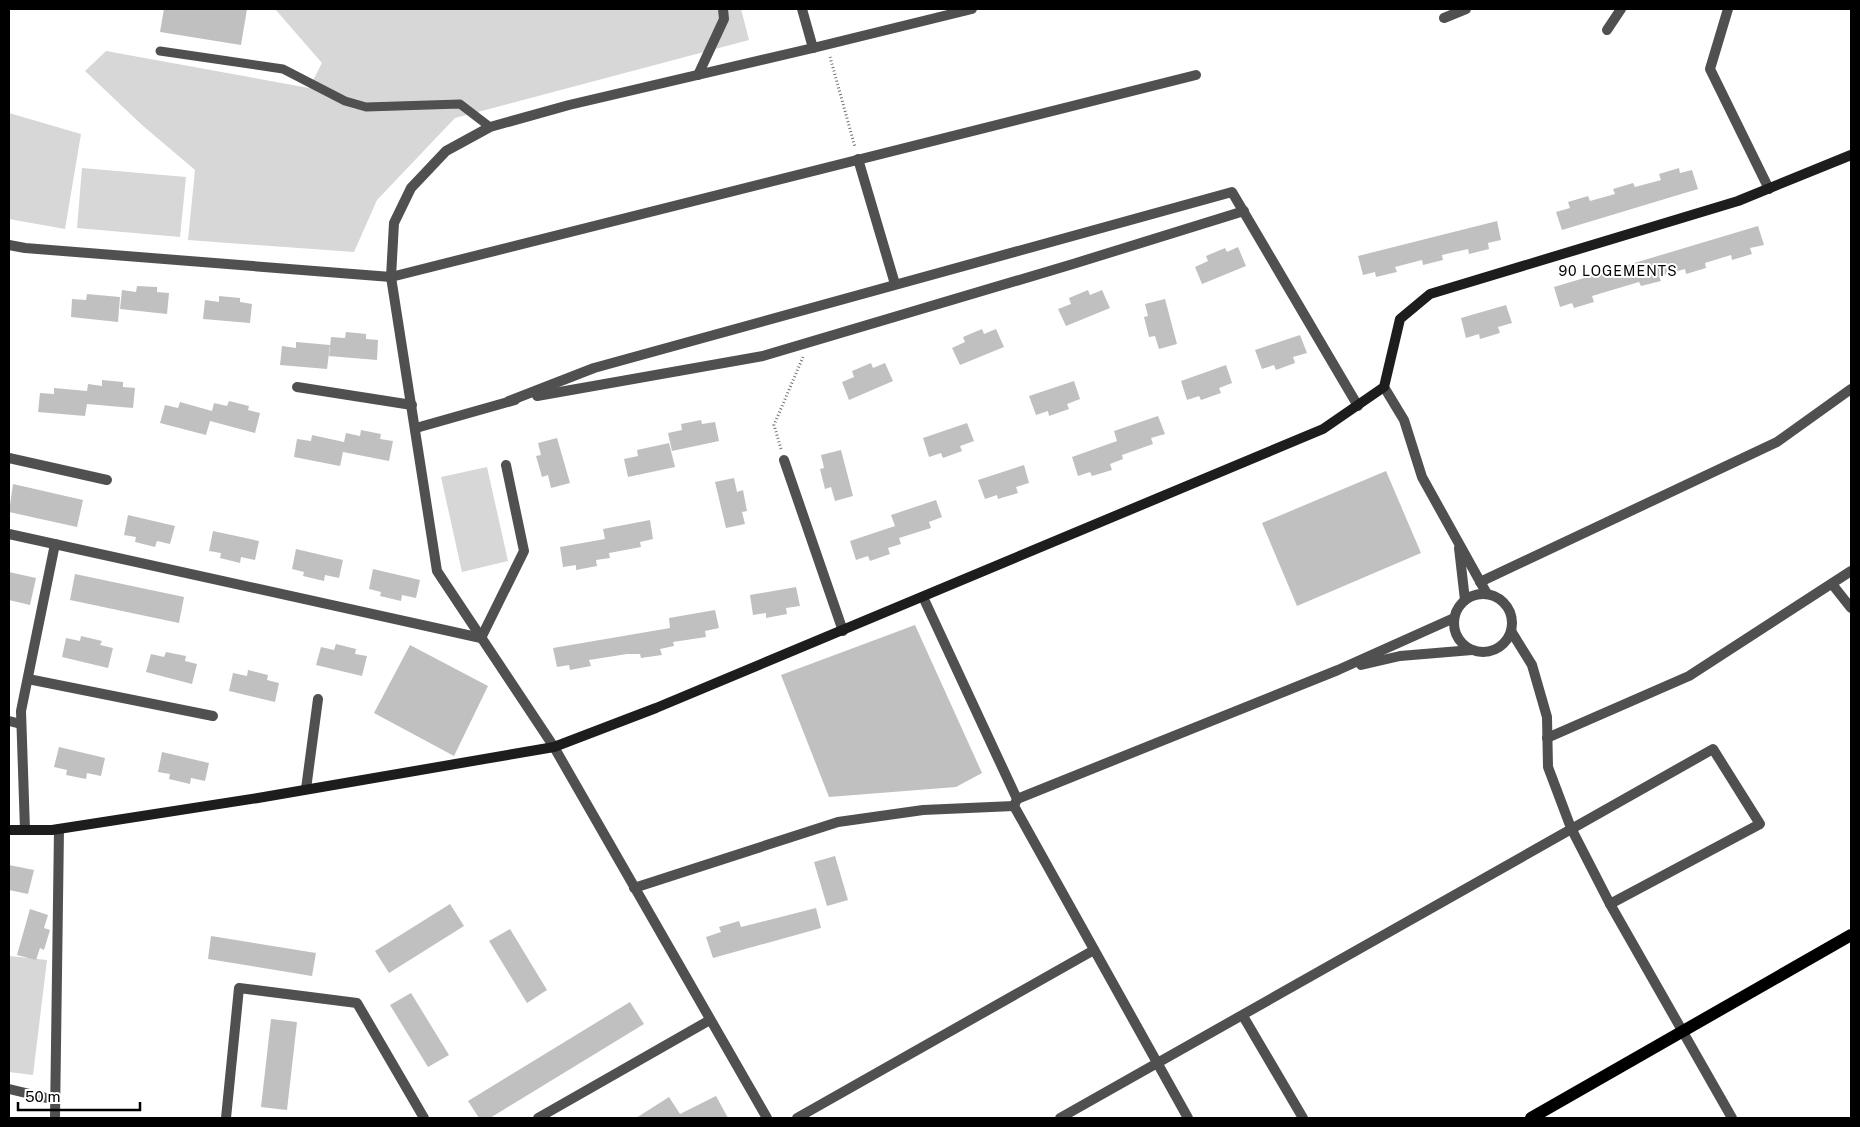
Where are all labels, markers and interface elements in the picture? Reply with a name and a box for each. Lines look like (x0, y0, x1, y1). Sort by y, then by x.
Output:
district label: 90 LOGEMENTS (1558, 263, 1678, 279)
scale bar (18, 1080, 140, 1112)
text: 50 m (25, 1088, 60, 1105)

